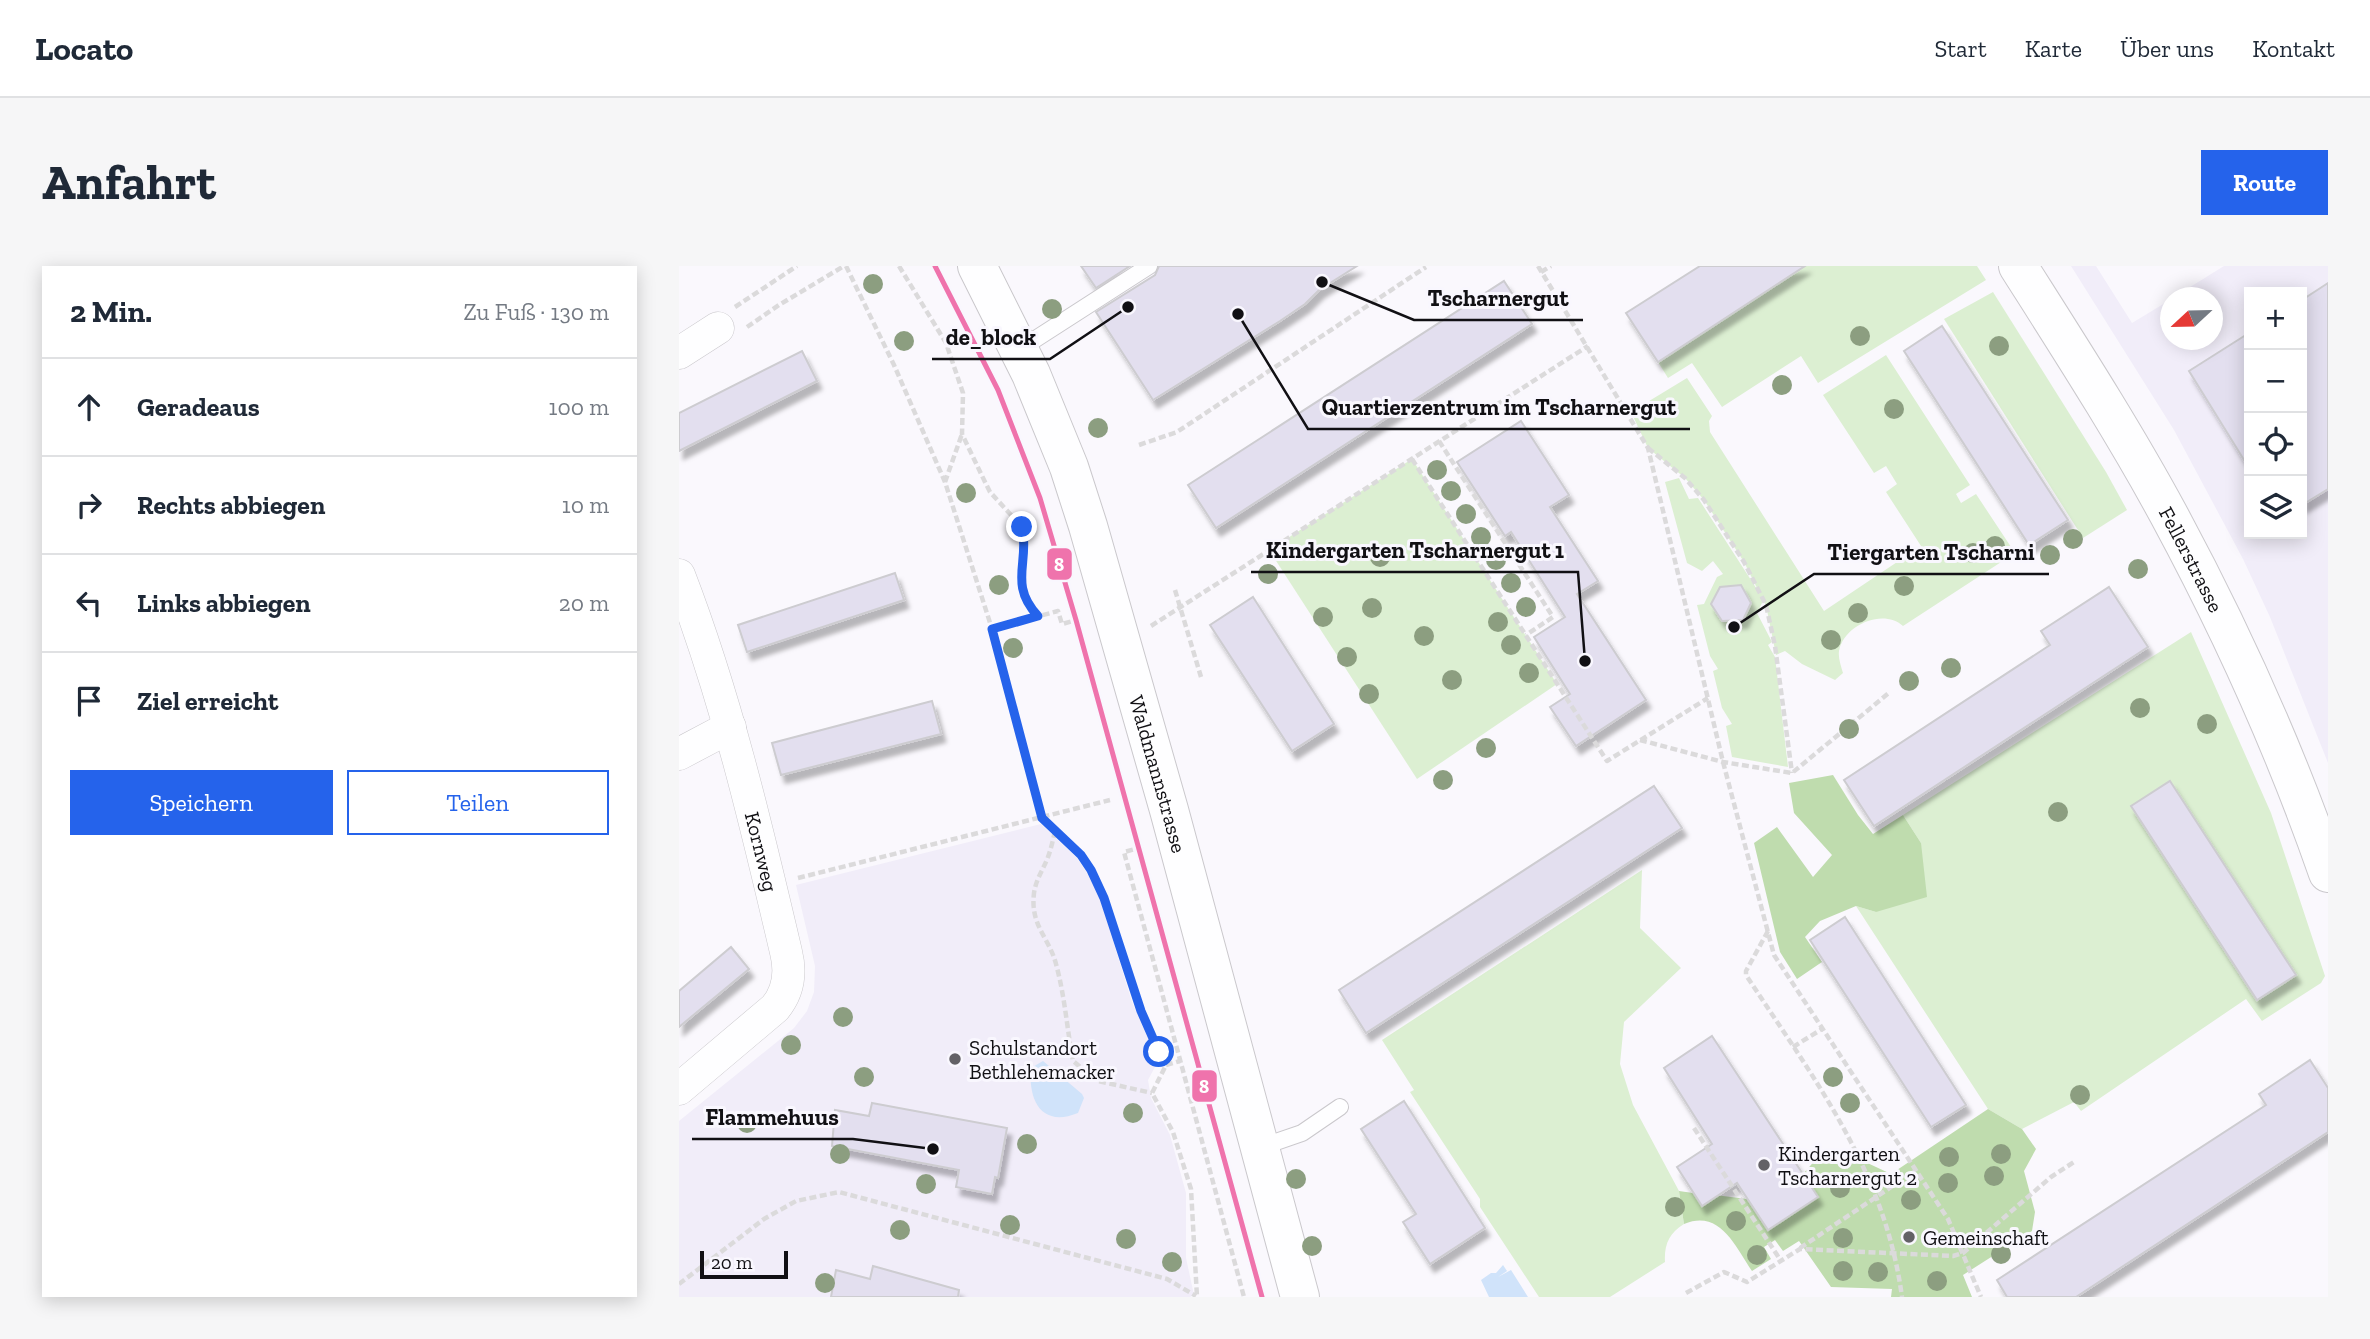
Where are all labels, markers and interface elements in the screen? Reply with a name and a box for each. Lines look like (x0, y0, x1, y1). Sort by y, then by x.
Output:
text: Locato (35, 29, 133, 68)
text: Start (1934, 34, 1987, 63)
text: Karte (2025, 34, 2082, 63)
text: Über uns (2120, 34, 2214, 63)
text: Kontakt (2252, 34, 2335, 63)
button: Route (2201, 150, 2328, 215)
text: Anfahrt (42, 153, 216, 212)
callout: Tscharnergut (1414, 276, 1583, 320)
text: Tscharnergut (1427, 284, 1569, 312)
north arrow (2160, 287, 2223, 350)
map controls (2244, 287, 2307, 539)
button: + (2244, 287, 2307, 350)
text: 2 Min. (70, 294, 152, 330)
text: Zu Fuß · 130 m (464, 298, 609, 326)
callout: de_block (932, 315, 1050, 359)
text: de_block (946, 323, 1037, 351)
button: − (2244, 350, 2307, 413)
callout: Quartierzentrum im Tscharnergut (1308, 385, 1690, 429)
icon: ahead (70, 388, 108, 426)
text: Geradeaus (137, 391, 260, 423)
text: 100 m (549, 393, 609, 421)
text: Quartierzentrum im Tscharnergut (1322, 393, 1677, 421)
button: locate (2244, 413, 2307, 476)
button: layers (2244, 476, 2307, 539)
icon: right (70, 486, 108, 524)
text: Rechts abbiegen (137, 489, 325, 521)
text: 10 m (562, 491, 609, 519)
street label: Fellerstrasse (2154, 502, 2229, 616)
route end (1006, 511, 1037, 542)
callout: Kindergarten Tscharnergut 1 (1251, 528, 1578, 572)
callout: Tiergarten Tscharni (1814, 530, 2049, 574)
text: Kindergarten Tscharnergut 1 (1266, 536, 1564, 564)
text: Tiergarten Tscharni (1827, 538, 2035, 566)
line badge: 8 (1046, 547, 1073, 581)
text: 8 (1054, 553, 1064, 576)
icon: left (70, 584, 108, 622)
text: Links abbiegen (137, 587, 311, 619)
text: 20 m (559, 589, 609, 617)
icon: arrive (70, 682, 108, 720)
text: Ziel erreicht (137, 685, 278, 717)
street label: Waldmannstrasse (1124, 692, 1192, 856)
button: Speichern (70, 770, 333, 835)
button: Teilen (347, 770, 609, 835)
street label: Kornweg (740, 809, 784, 895)
place label: Schulstandort Bethlehemacker (969, 1035, 1115, 1084)
route start (1143, 1036, 1174, 1067)
marker: Schulstandort Bethlehemacker (947, 1051, 963, 1067)
line badge: 8 (1191, 1069, 1218, 1103)
text: 8 (1199, 1075, 1209, 1098)
callout: Flammehuus (692, 1095, 853, 1139)
text: Flammehuus (705, 1103, 839, 1131)
place label: Kindergarten Tscharnergut 2 (1778, 1141, 1917, 1190)
marker: Kindergarten Tscharnergut 2 (1756, 1157, 1772, 1173)
place label: Gemeinschaft (1923, 1225, 2049, 1250)
marker: Gemeinschaft (1901, 1229, 1917, 1245)
scale bar (700, 1248, 787, 1280)
text: 20 m (711, 1251, 752, 1274)

